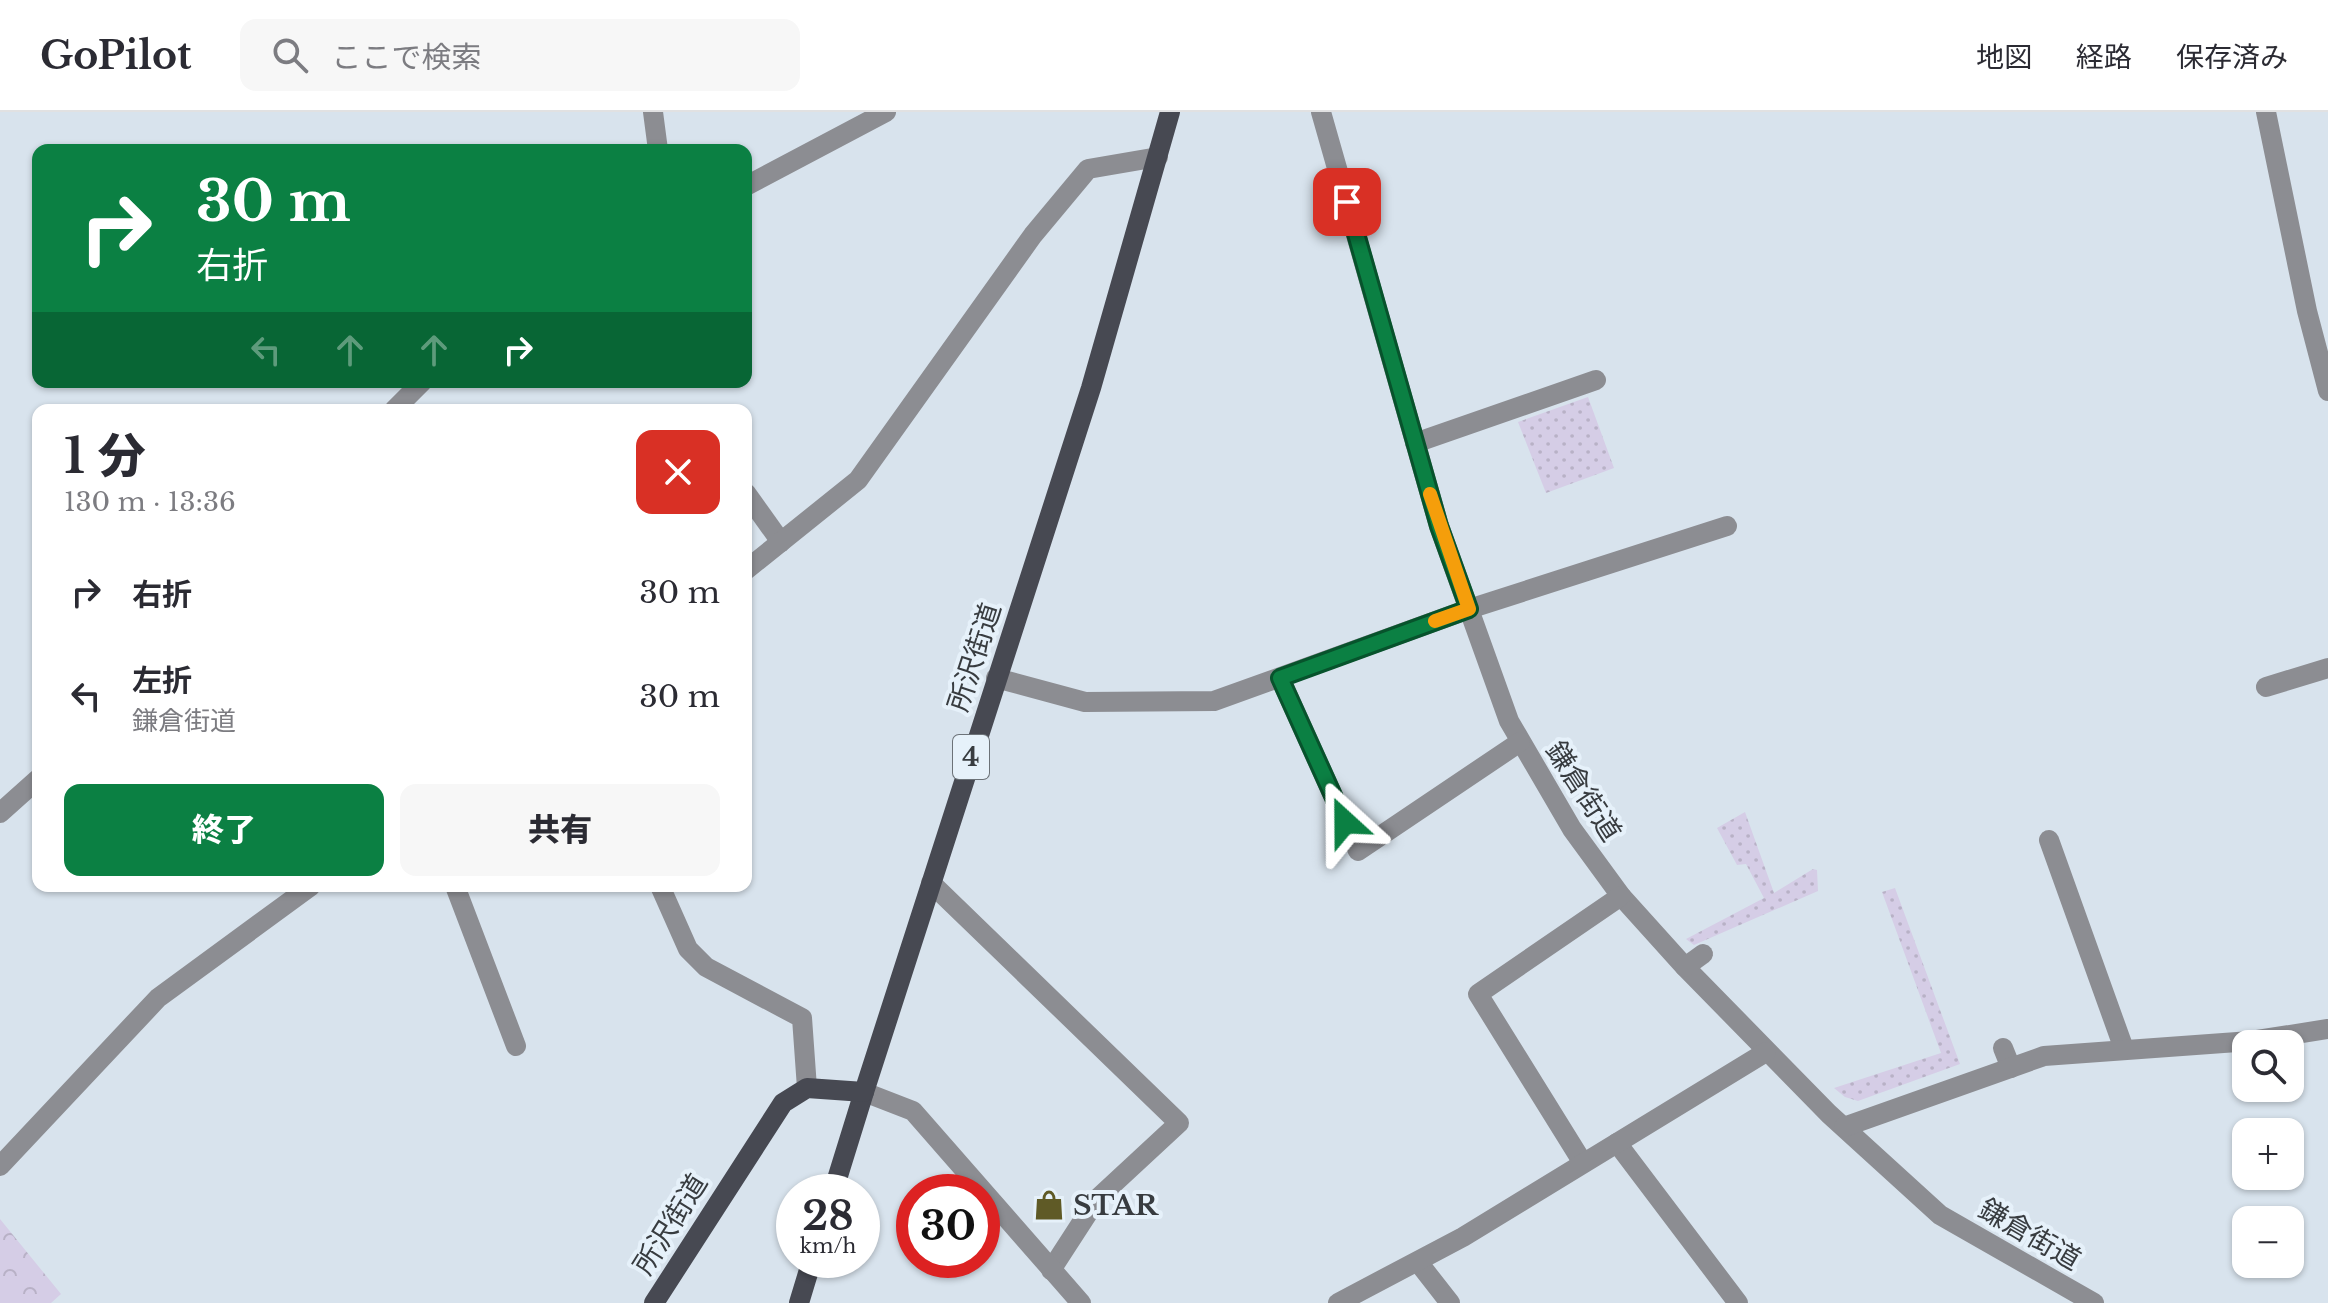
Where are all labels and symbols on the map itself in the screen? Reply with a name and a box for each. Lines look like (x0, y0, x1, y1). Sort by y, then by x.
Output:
pin (1313, 168, 1381, 236)
street label: 所沢街道 (941, 598, 1008, 716)
road number: 4 (953, 735, 989, 779)
street label: 鎌倉街道 (1538, 735, 1629, 848)
position arrow (1303, 780, 1387, 864)
street label: 所沢街道 (626, 1167, 715, 1281)
speed limit sign: 30 (896, 1174, 1000, 1278)
shop icon: STAR (1032, 1188, 1066, 1222)
place label: STAR (1073, 1188, 1159, 1223)
street label: 鎌倉街道 (1972, 1191, 2087, 1278)

